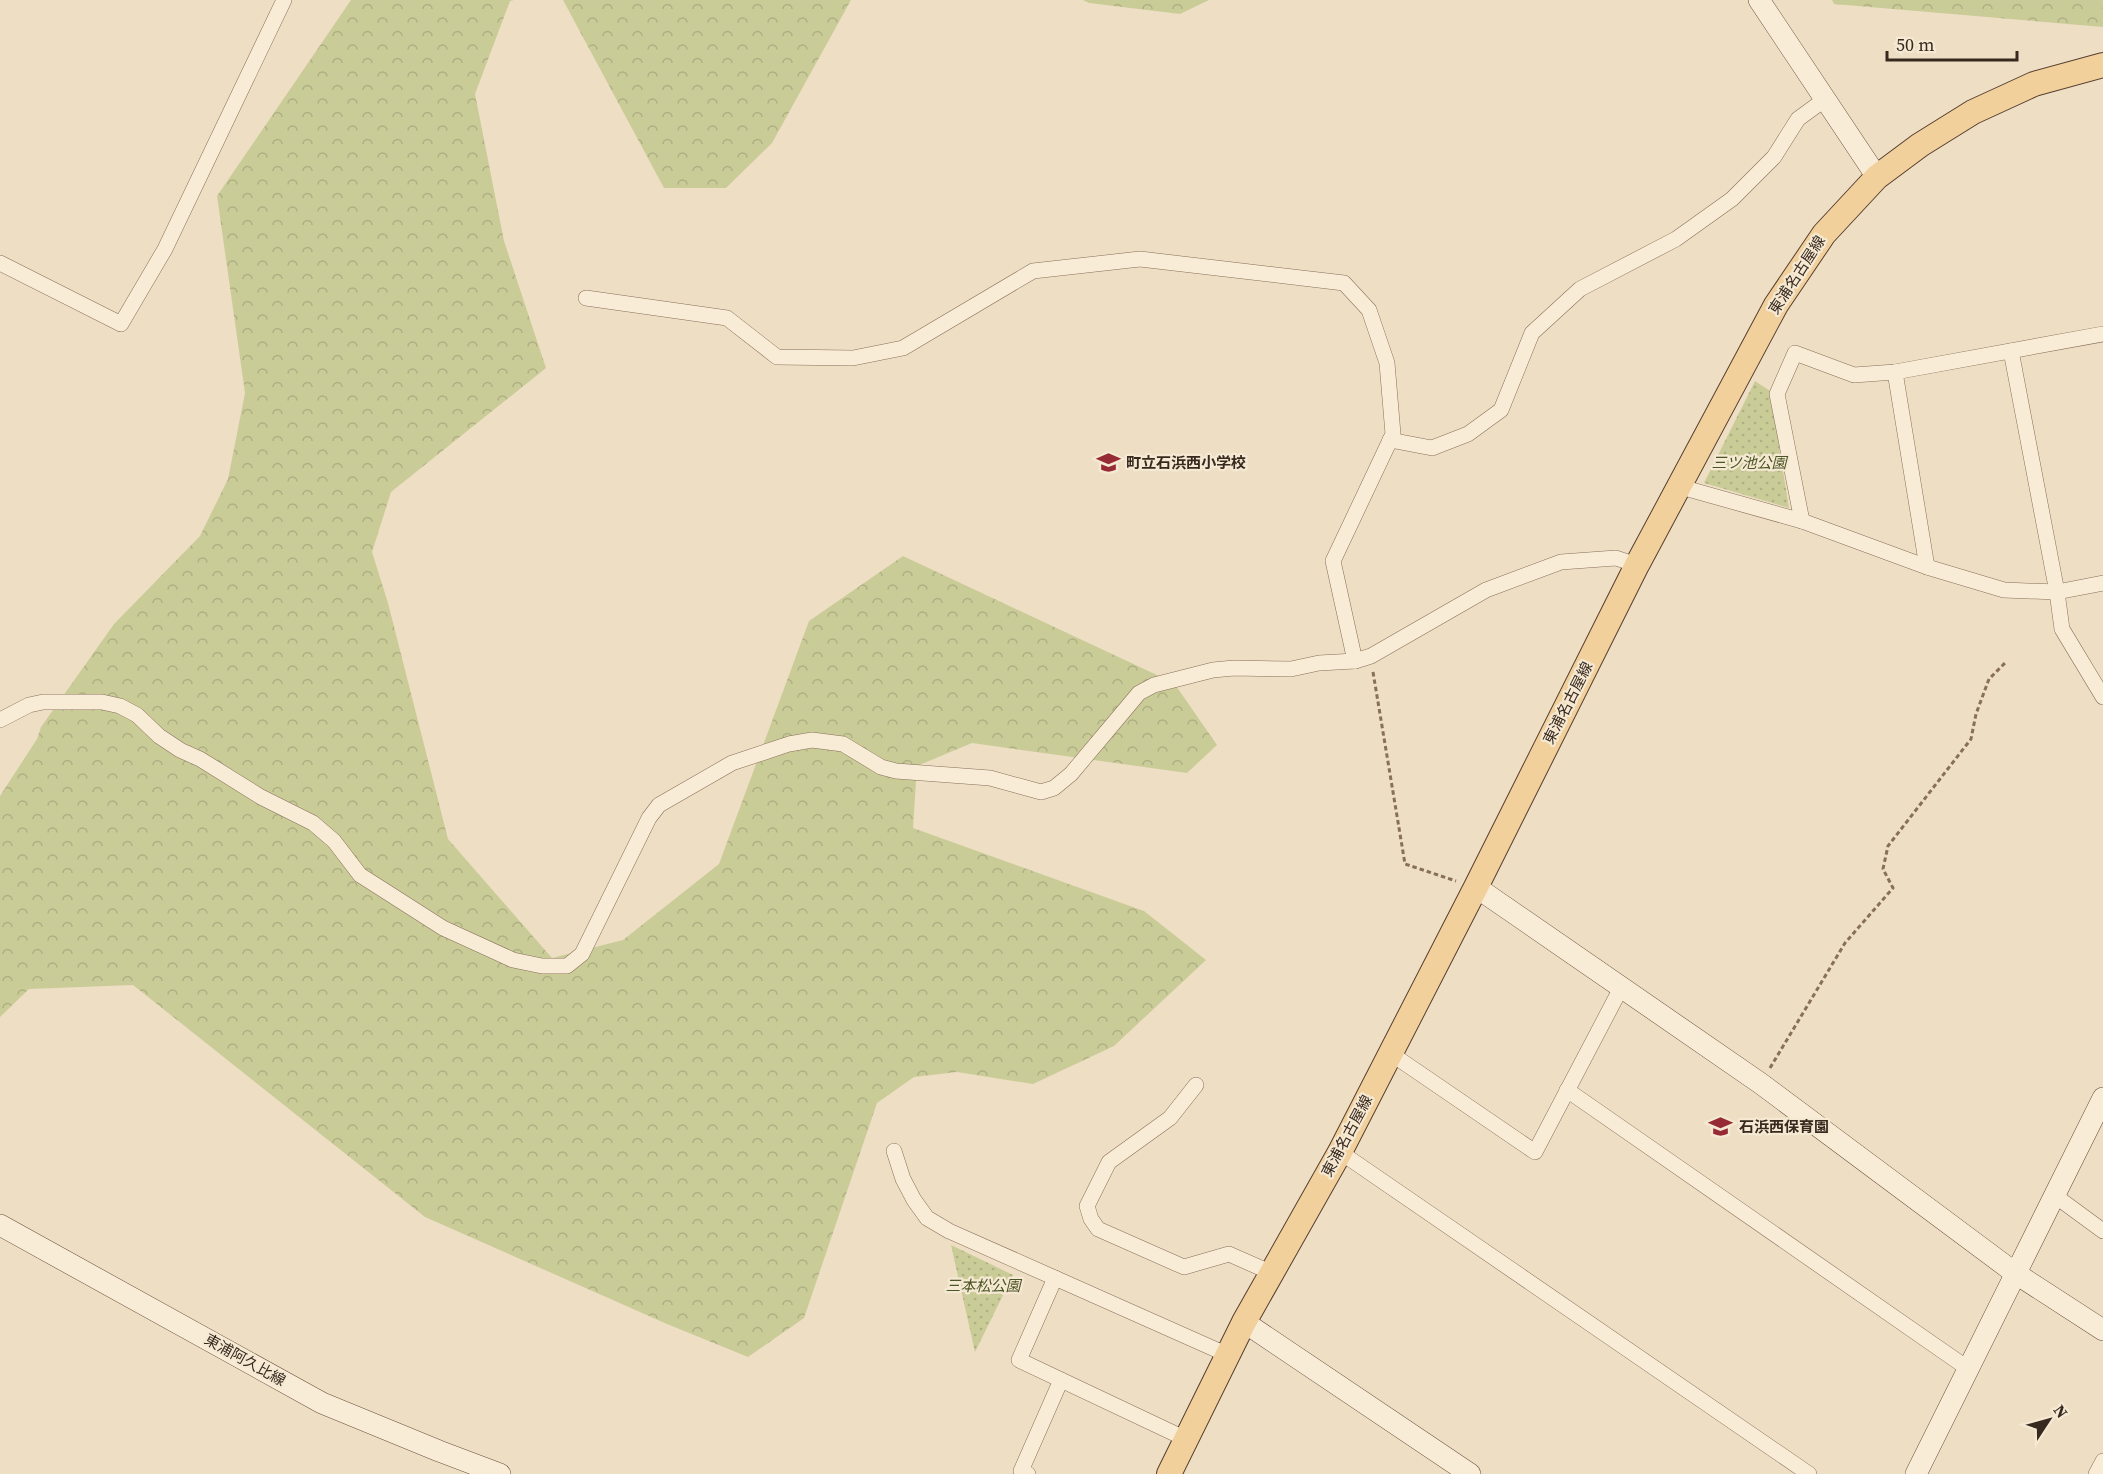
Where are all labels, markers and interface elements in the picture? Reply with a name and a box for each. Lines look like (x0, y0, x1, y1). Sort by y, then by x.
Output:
scale bar (1887, 24, 2018, 62)
text: 50 m (1896, 32, 1934, 57)
street label: 東浦名古屋線 (1763, 231, 1830, 318)
school or university icon: 町立石浜西小学校 (1095, 450, 1121, 476)
place label: 町立石浜西小学校 (1126, 452, 1246, 473)
park label: 三ツ池公園 (1711, 452, 1788, 473)
street label: 東浦名古屋線 (1538, 658, 1597, 748)
street label: 東浦名古屋線 (1316, 1091, 1377, 1180)
school or university icon: 石浜西保育園 (1708, 1114, 1734, 1140)
place label: 石浜西保育園 (1739, 1116, 1829, 1137)
park label: 三本松公園 (945, 1275, 1022, 1296)
street label: 東浦阿久比線 (201, 1329, 290, 1391)
north arrow (2019, 1390, 2079, 1450)
text: N (2049, 1400, 2074, 1423)

